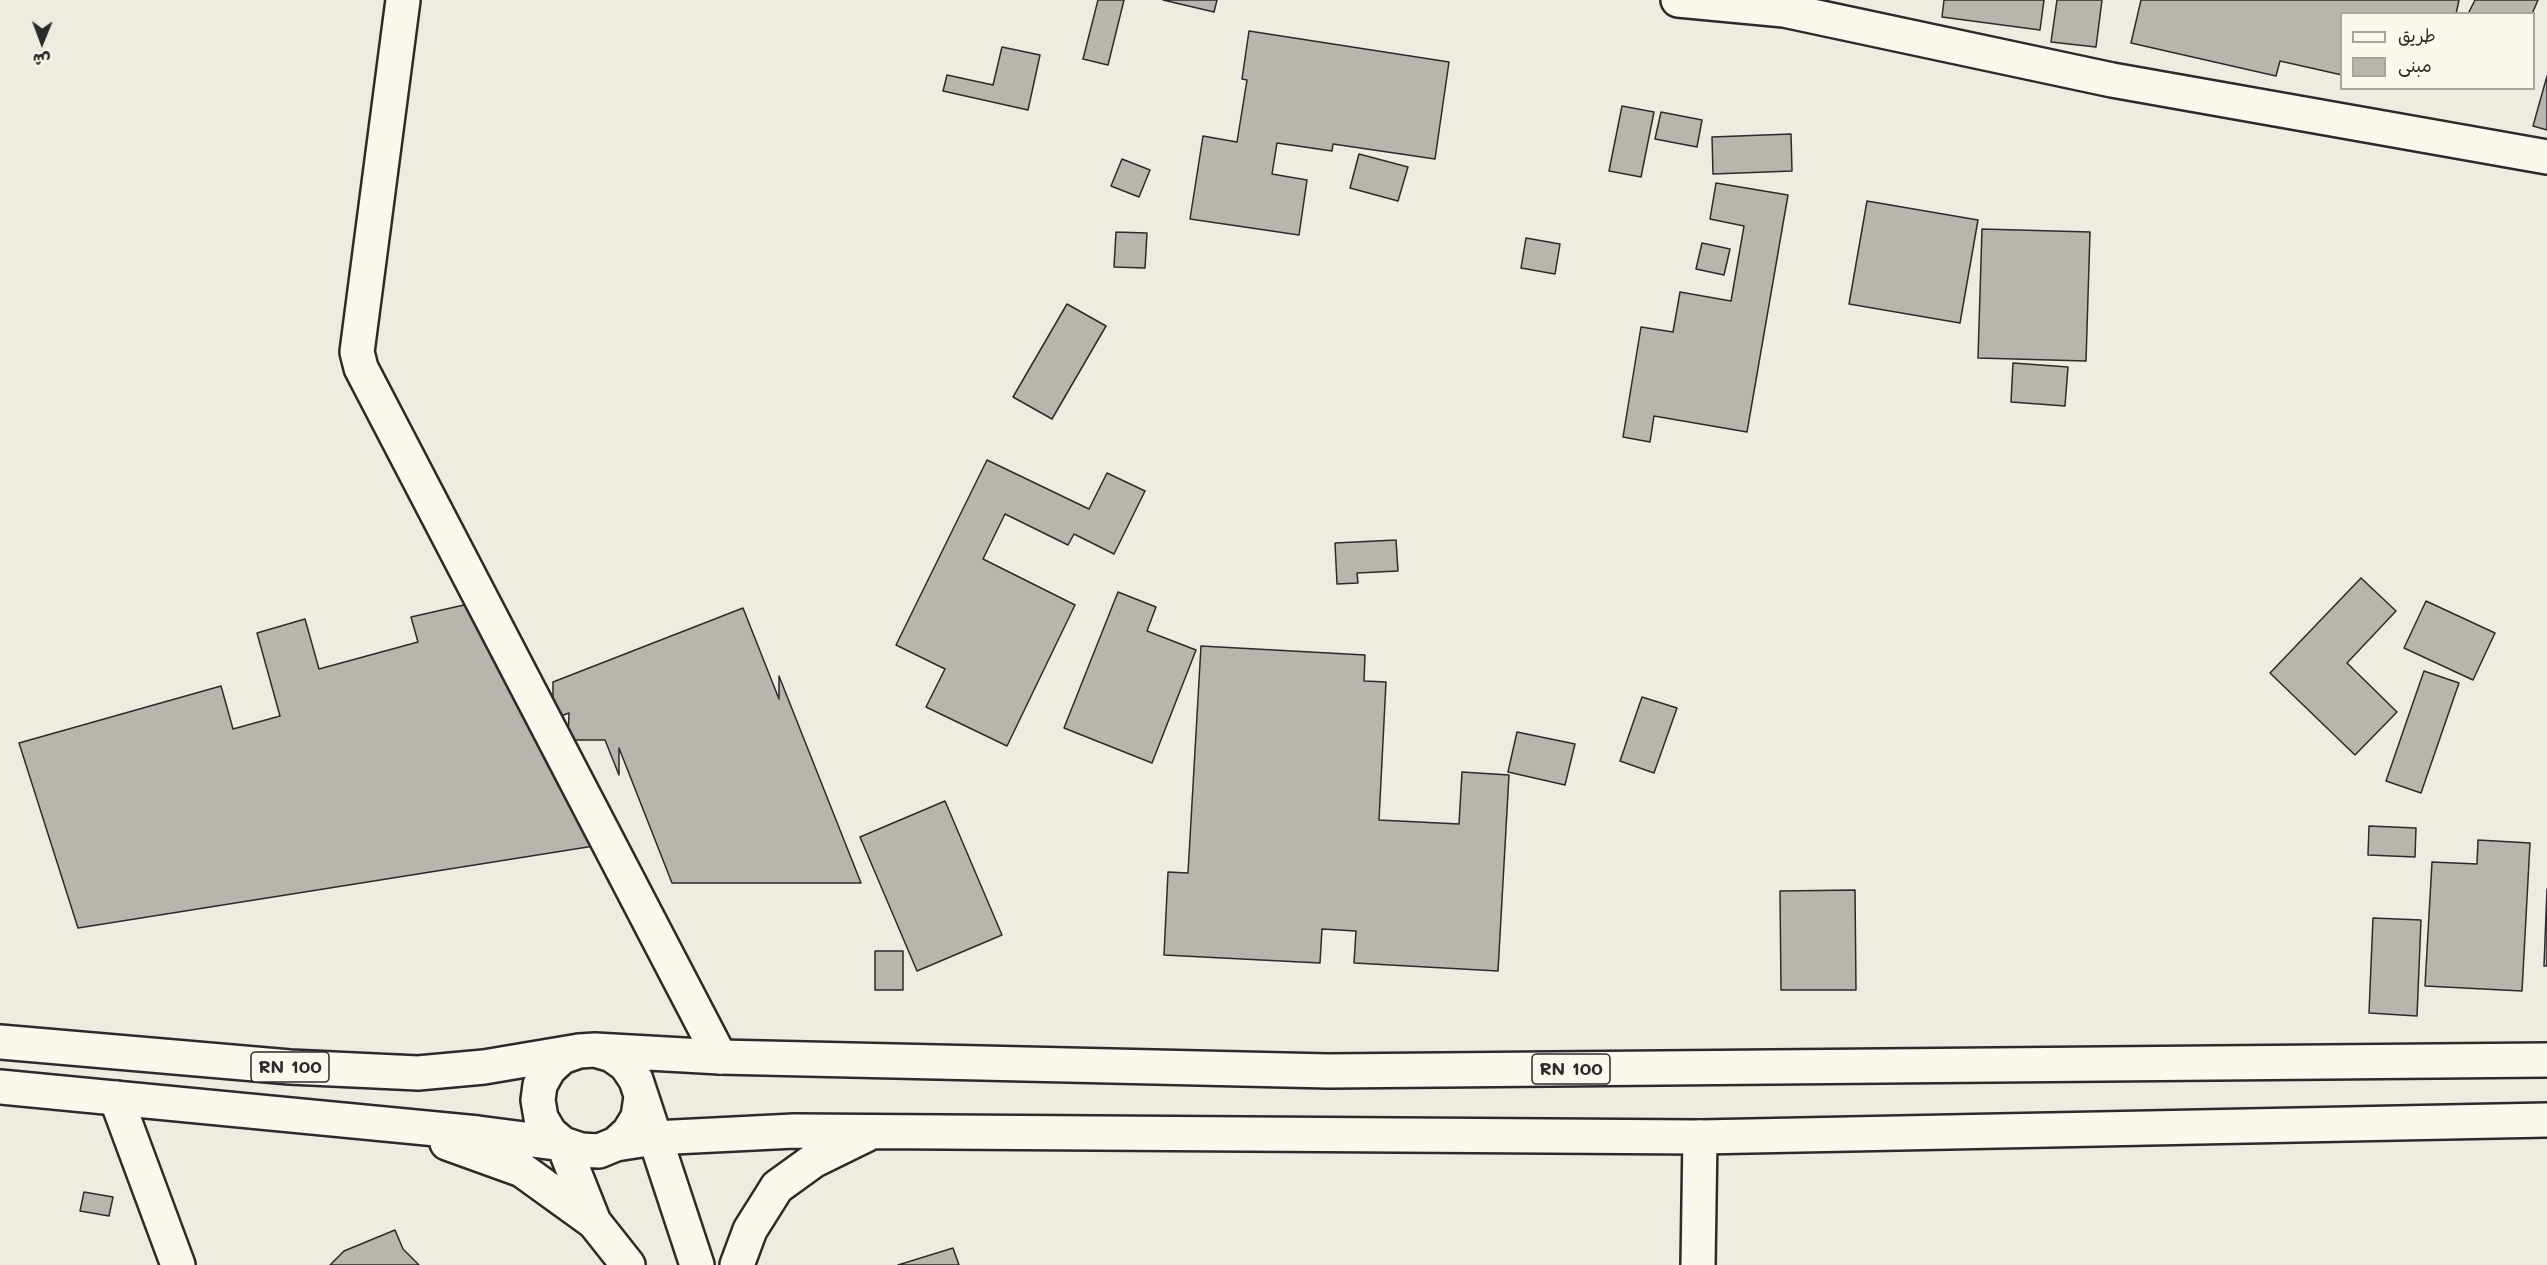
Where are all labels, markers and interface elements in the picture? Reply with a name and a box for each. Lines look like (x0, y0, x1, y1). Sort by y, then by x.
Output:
north arrow (12, 12, 72, 72)
legend (2340, 12, 2535, 90)
text: طريق (2398, 23, 2436, 47)
text: ش (33, 50, 51, 71)
text: مبنى (2398, 53, 2432, 77)
road number: RN 100 (251, 1052, 329, 1082)
road number: RN 100 (1532, 1054, 1610, 1084)

